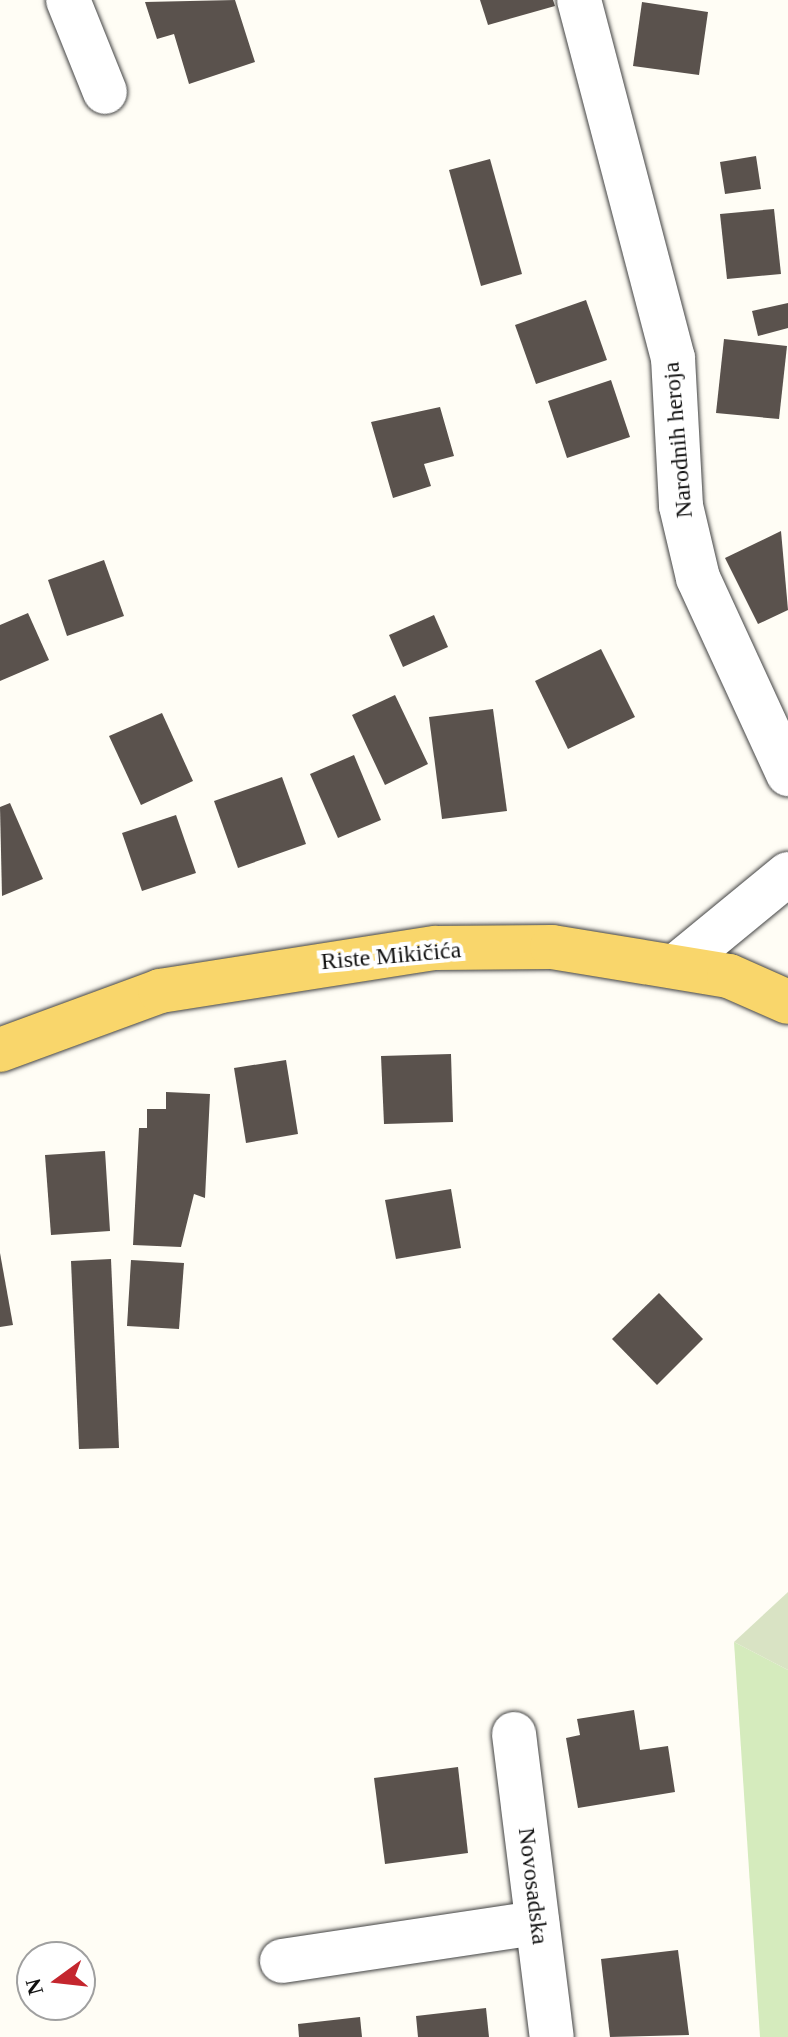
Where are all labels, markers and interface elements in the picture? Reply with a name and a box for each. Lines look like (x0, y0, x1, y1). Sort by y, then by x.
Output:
street label: Narodnih heroja (657, 361, 699, 519)
street label: Riste Mikičića (320, 936, 462, 976)
street label: Novosadska (512, 1826, 554, 1946)
north arrow (16, 1941, 96, 2021)
text: N (20, 1976, 48, 1998)

